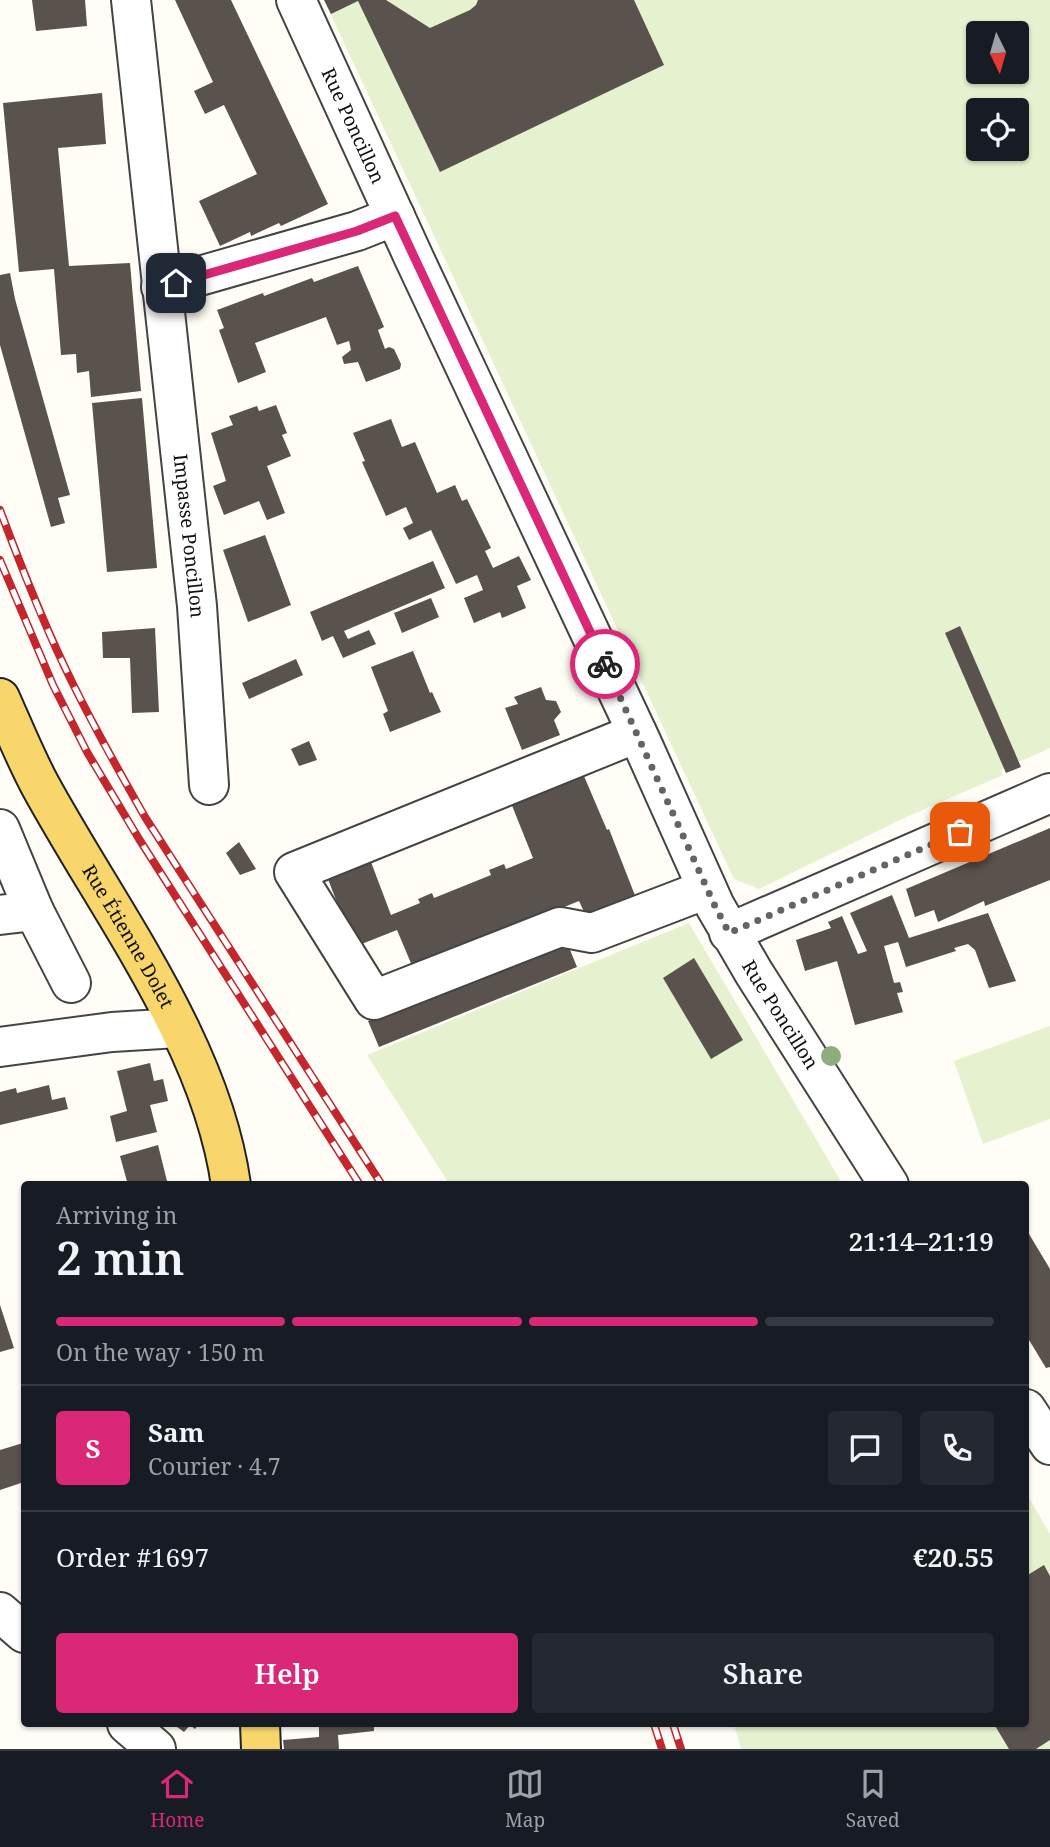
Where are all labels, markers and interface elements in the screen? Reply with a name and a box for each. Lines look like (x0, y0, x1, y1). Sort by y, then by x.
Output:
north arrow (966, 21, 1029, 84)
map controls (966, 21, 1029, 161)
street label: Rue Poncillon (316, 63, 391, 188)
button: locate (966, 98, 1029, 161)
pin (146, 253, 206, 313)
icon: home (157, 264, 195, 302)
street label: Impasse Poncillon (168, 453, 211, 619)
courier (570, 629, 640, 699)
icon: bike (586, 645, 624, 683)
pin (930, 802, 990, 862)
icon: bag (941, 813, 979, 851)
street label: Rue Étienne Dolet (76, 860, 180, 1013)
street label: Rue Poncillon (736, 955, 825, 1074)
text: Arriving in (56, 1199, 177, 1231)
text: 21:14–21:19 (848, 1223, 994, 1259)
text: 2 min (56, 1226, 184, 1288)
text: On the way · 150 m (56, 1336, 264, 1368)
button: chat (828, 1411, 902, 1485)
button: phone (920, 1411, 994, 1485)
text: Sam (148, 1414, 204, 1450)
text: S (85, 1430, 101, 1466)
text: Courier · 4.7 (148, 1450, 281, 1482)
text: Order #1697 (56, 1539, 209, 1575)
text: €20.55 (913, 1539, 994, 1575)
button: Help (56, 1633, 518, 1713)
button: Share (532, 1633, 994, 1713)
tab: Home (150, 1765, 204, 1833)
tab: Map (505, 1765, 545, 1833)
tab: Saved (846, 1765, 900, 1833)

